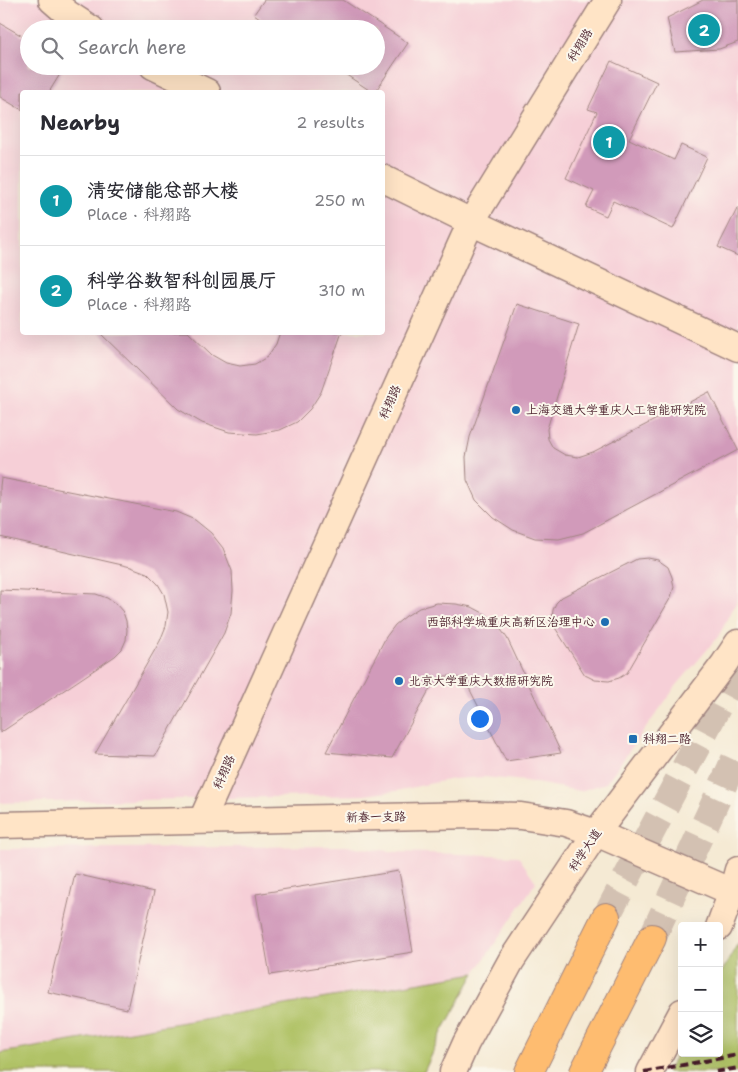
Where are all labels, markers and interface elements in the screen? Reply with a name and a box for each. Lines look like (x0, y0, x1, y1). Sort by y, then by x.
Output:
pin: 2 (688, 11, 720, 49)
search box (20, 20, 385, 75)
street label: 科翔路 (564, 25, 596, 65)
icon: search (38, 34, 66, 62)
text: Search here (78, 35, 187, 60)
text: Nearby (40, 109, 120, 137)
text: 2 results (296, 112, 365, 133)
pin: 1 (593, 123, 625, 161)
text: 清安储能总部大楼 (87, 178, 239, 203)
text: 1 (52, 190, 60, 211)
text: 250 m (314, 190, 365, 211)
text: Place · 科翔路 (87, 204, 191, 225)
text: 科学谷数智科创园展厅 (87, 268, 277, 293)
text: 2 (50, 280, 62, 301)
text: 310 m (318, 280, 365, 301)
text: Place · 科翔路 (87, 294, 191, 315)
street label: 科翔路 (375, 382, 405, 422)
place label: 上海交通大学重庆人工智能研究院 (526, 402, 706, 418)
marker: 上海交通大学重庆人工智能研究院 (510, 404, 522, 416)
place label: 西部科学城重庆高新区治理中心 (427, 614, 595, 630)
marker: 西部科学城重庆高新区治理中心 (599, 616, 611, 628)
place label: 北京大学重庆大数据研究院 (409, 673, 553, 689)
marker: 北京大学重庆大数据研究院 (393, 675, 405, 687)
your location (467, 706, 493, 732)
place label: 科翔二路 (643, 731, 691, 747)
marker: 科翔二路 (627, 733, 639, 745)
street label: 科翔路 (209, 752, 239, 792)
street label: 新春一支路 (346, 808, 406, 826)
street label: 科学大道 (565, 826, 605, 874)
map controls (678, 922, 723, 1057)
button: + (678, 922, 723, 967)
button: − (678, 967, 723, 1012)
button: layers (678, 1012, 723, 1057)

